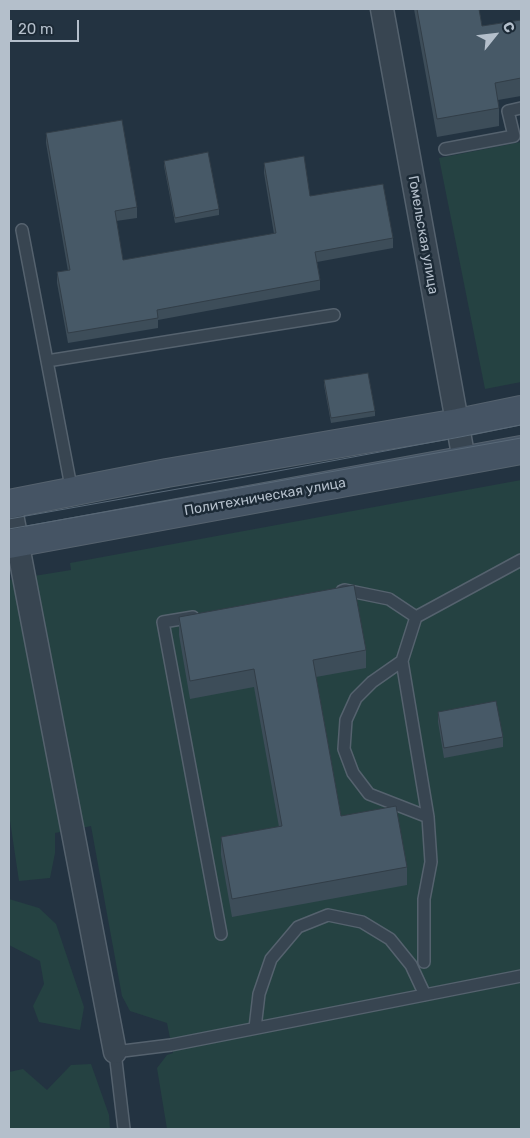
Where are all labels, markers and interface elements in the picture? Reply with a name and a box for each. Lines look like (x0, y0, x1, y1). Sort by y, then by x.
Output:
scale bar (12, 10, 81, 42)
north arrow (470, 10, 520, 60)
text: С (499, 19, 518, 36)
text: 20 m (18, 20, 53, 38)
street label: Гомельская улица (404, 174, 442, 296)
street label: Политехническая улица (183, 474, 347, 520)

